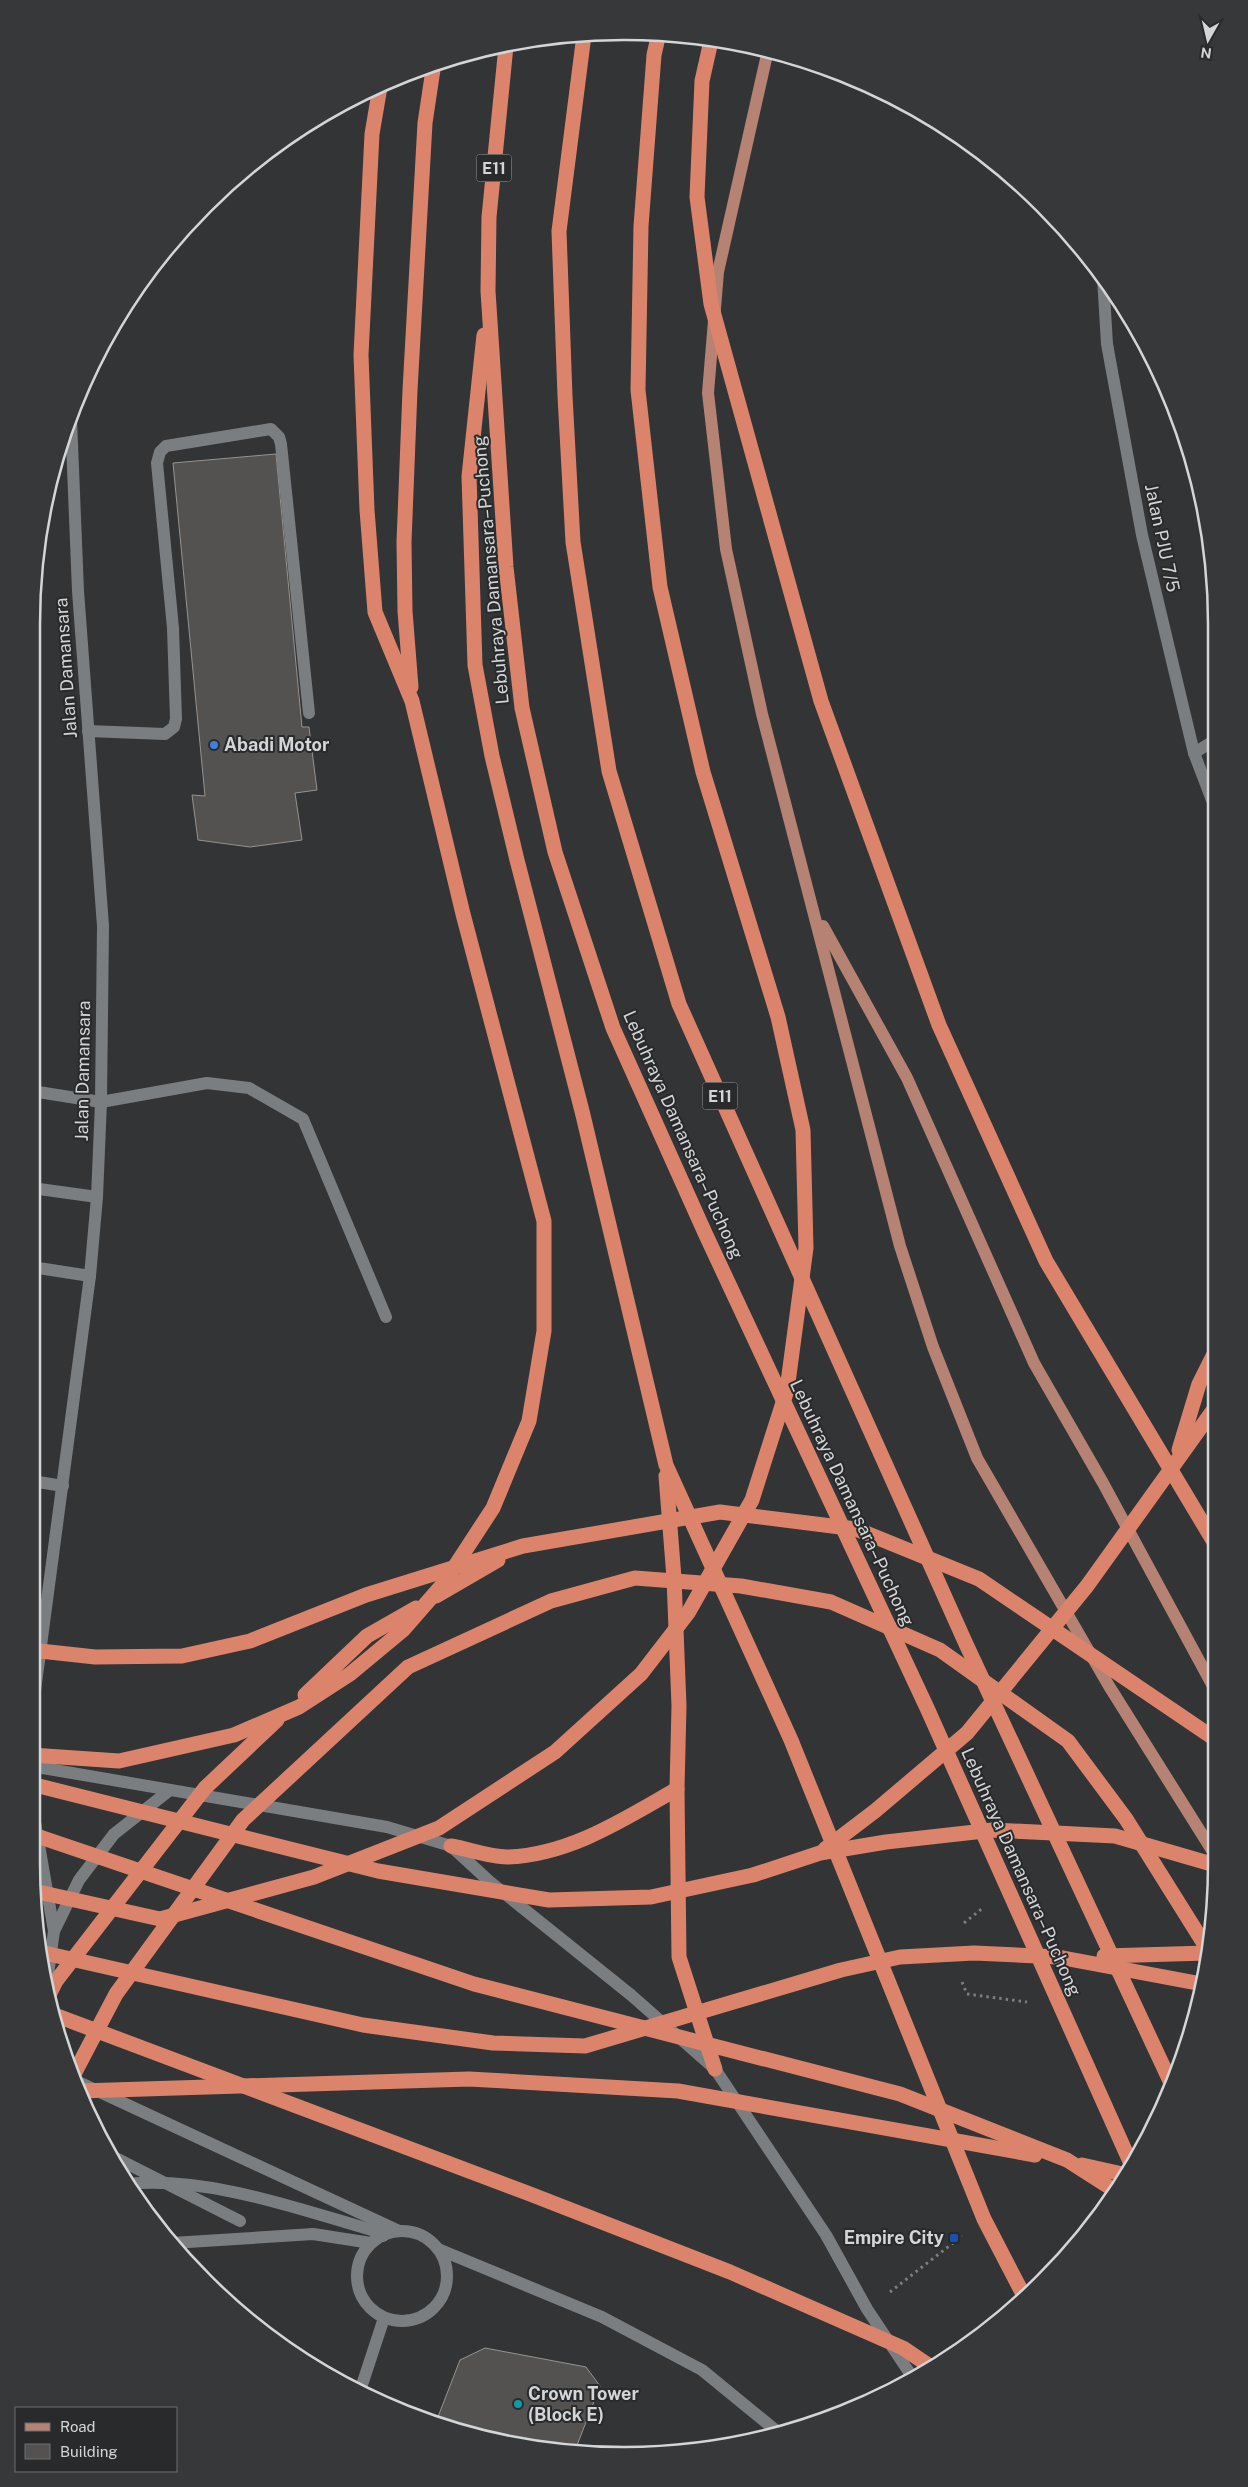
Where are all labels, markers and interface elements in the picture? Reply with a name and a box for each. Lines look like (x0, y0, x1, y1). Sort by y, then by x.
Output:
north arrow (1183, 15, 1233, 65)
text: N (1200, 44, 1213, 62)
road number: E11 (476, 154, 512, 182)
street label: Lebuhraya Damansara–Puchong (468, 435, 513, 705)
street label: Jalan PJU 7/5 (1141, 482, 1184, 594)
street label: Jalan Damansara (50, 597, 81, 739)
place label: Abadi Motor (224, 734, 330, 755)
marker: Abadi Motor (208, 739, 220, 751)
street label: Jalan Damansara (71, 1000, 94, 1142)
street label: Lebuhraya Damansara–Puchong (619, 1007, 748, 1262)
road number: E11 (702, 1082, 738, 1110)
street label: Lebuhraya Damansara–Puchong (786, 1376, 919, 1629)
street label: Lebuhraya Damansara–Puchong (957, 1744, 1086, 1999)
place label: Empire City (844, 2227, 944, 2248)
marker: Empire City (948, 2232, 960, 2244)
place label: Crown Tower (Block E) (528, 2383, 639, 2425)
marker: Crown Tower (Block E) (512, 2398, 524, 2410)
legend (15, 2407, 178, 2472)
text: Road (60, 2418, 96, 2435)
text: Building (60, 2443, 118, 2460)

